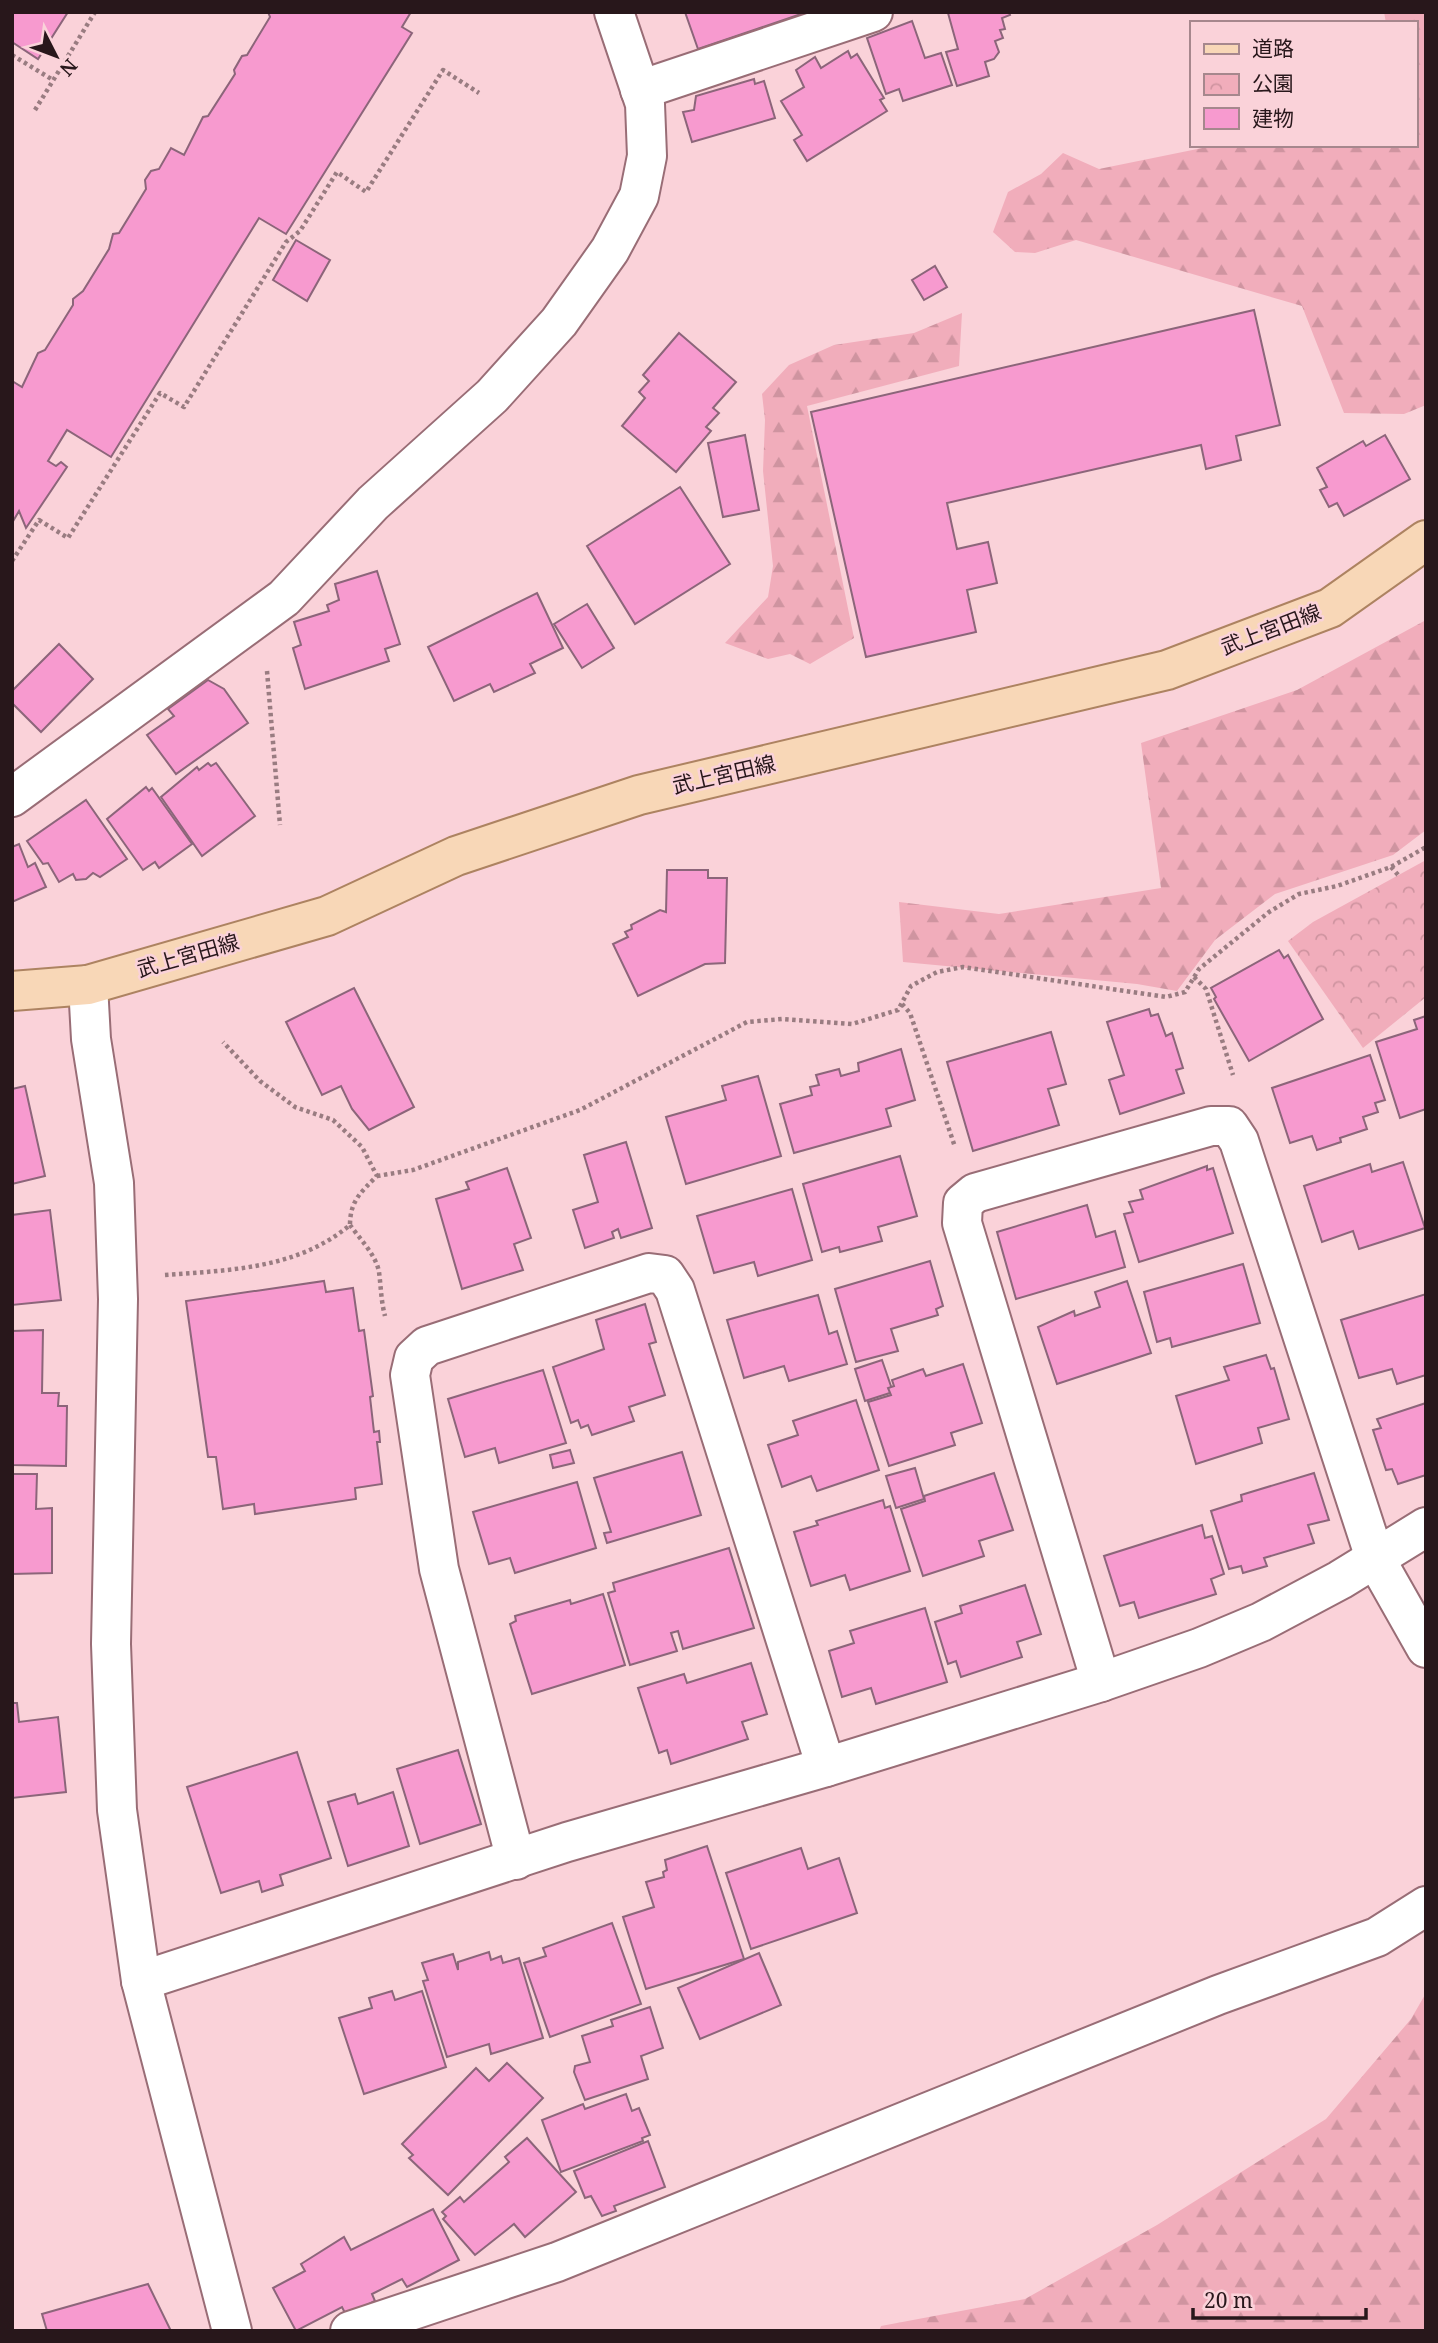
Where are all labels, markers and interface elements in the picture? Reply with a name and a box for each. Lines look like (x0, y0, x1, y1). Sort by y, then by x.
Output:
north arrow (21, 21, 91, 91)
legend (1190, 21, 1417, 147)
text: 道路 (1252, 34, 1294, 62)
text: N (54, 53, 83, 82)
text: 公園 (1252, 69, 1294, 97)
text: 建物 (1252, 104, 1294, 132)
street label: 武上宮田線 (1217, 597, 1325, 661)
street label: 武上宮田線 (669, 749, 778, 799)
street label: 武上宮田線 (133, 927, 242, 983)
scale bar (1193, 2276, 1366, 2320)
text: 20 m (1204, 2286, 1253, 2314)

